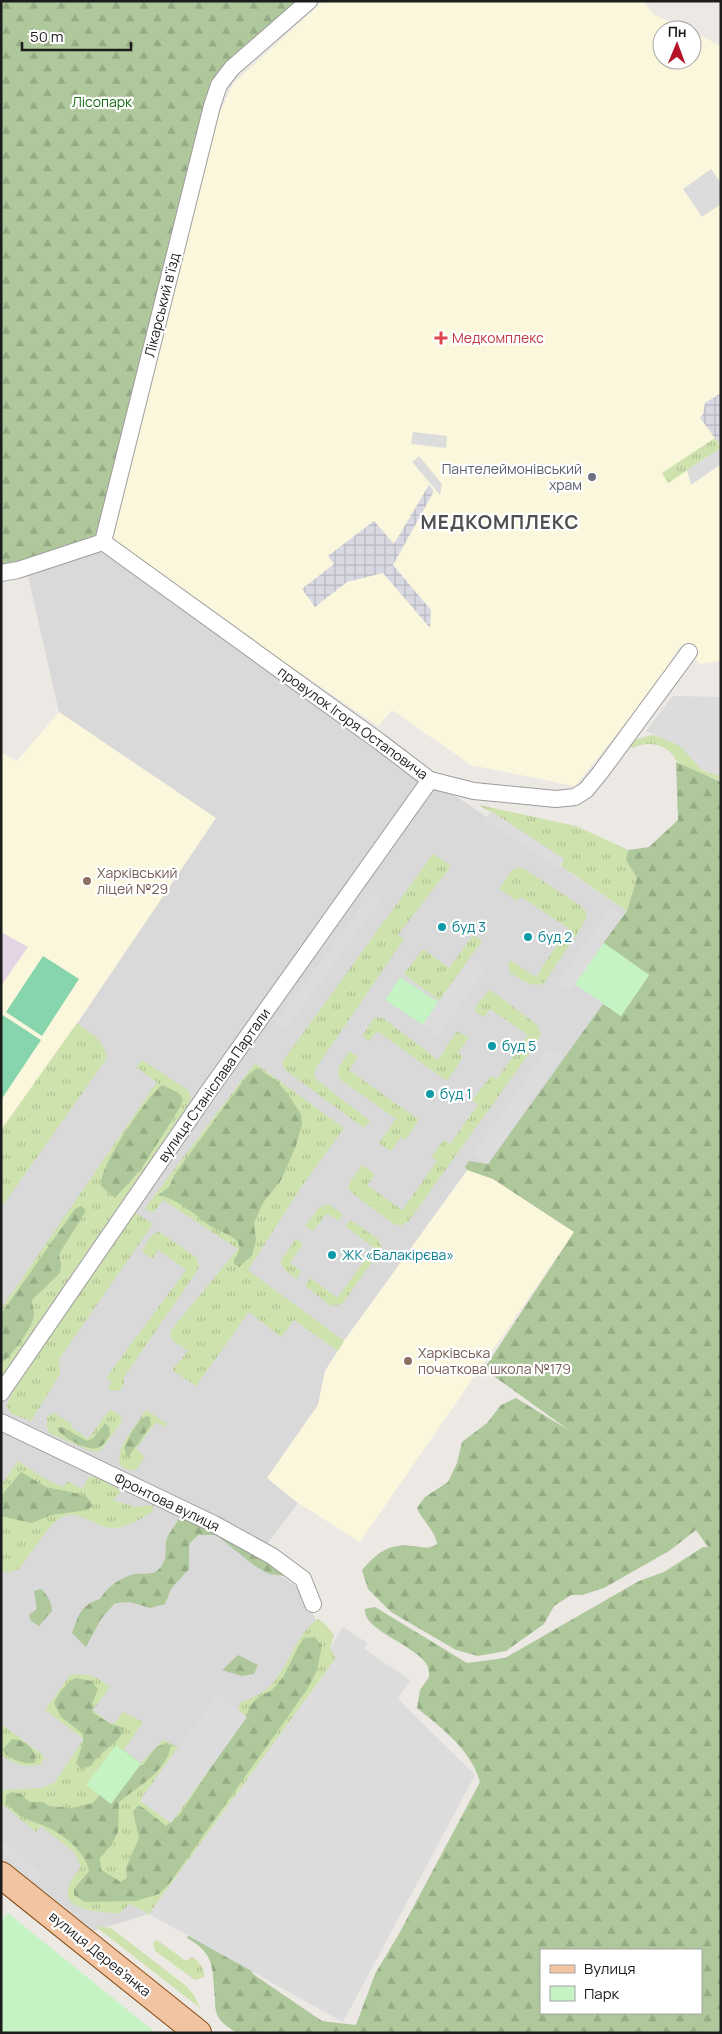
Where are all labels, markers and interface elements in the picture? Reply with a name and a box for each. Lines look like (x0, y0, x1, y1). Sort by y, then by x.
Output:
scale bar (22, 20, 131, 52)
north arrow (652, 20, 702, 70)
text: Пн (668, 22, 687, 41)
text: 50 m (30, 26, 64, 47)
park label: Лісопарк (72, 92, 133, 111)
street label: Лікарський в'їзд (139, 251, 184, 359)
place label: Медкомплекс (452, 328, 544, 347)
marker: Медкомплекс (434, 331, 448, 345)
place label: Пантелеймонівський храм (442, 459, 582, 494)
marker: Пантелеймонівський храм (586, 471, 598, 483)
district label: МЕДКОМПЛЕКС (421, 509, 579, 535)
street label: провулок Ігоря Остаповича (274, 662, 432, 784)
place label: Харківський ліцей №29 (97, 863, 177, 898)
marker: Харківський ліцей №29 (81, 875, 93, 887)
place label: буд 3 (452, 917, 486, 936)
marker: буд 3 (436, 921, 448, 933)
place label: буд 2 (538, 927, 572, 946)
marker: буд 2 (522, 931, 534, 943)
street label: вулиця Станіслава Партали (153, 1004, 274, 1165)
place label: буд 5 (502, 1036, 536, 1055)
marker: буд 5 (486, 1040, 498, 1052)
place label: буд 1 (440, 1084, 472, 1103)
marker: буд 1 (424, 1088, 436, 1100)
place label: ЖК «Балакірєва» (342, 1245, 454, 1264)
marker: ЖК «Балакірєва» (326, 1249, 338, 1261)
place label: Харківська початкова школа №179 (418, 1343, 571, 1378)
marker: Харківська початкова школа №179 (402, 1355, 414, 1367)
street label: Фронтова вулиця (111, 1468, 223, 1535)
street label: вулиця Дерев’янка (45, 1907, 155, 2001)
legend (540, 1949, 702, 2014)
text: Вулиця (584, 1958, 636, 1979)
text: Парк (584, 1983, 620, 2004)

